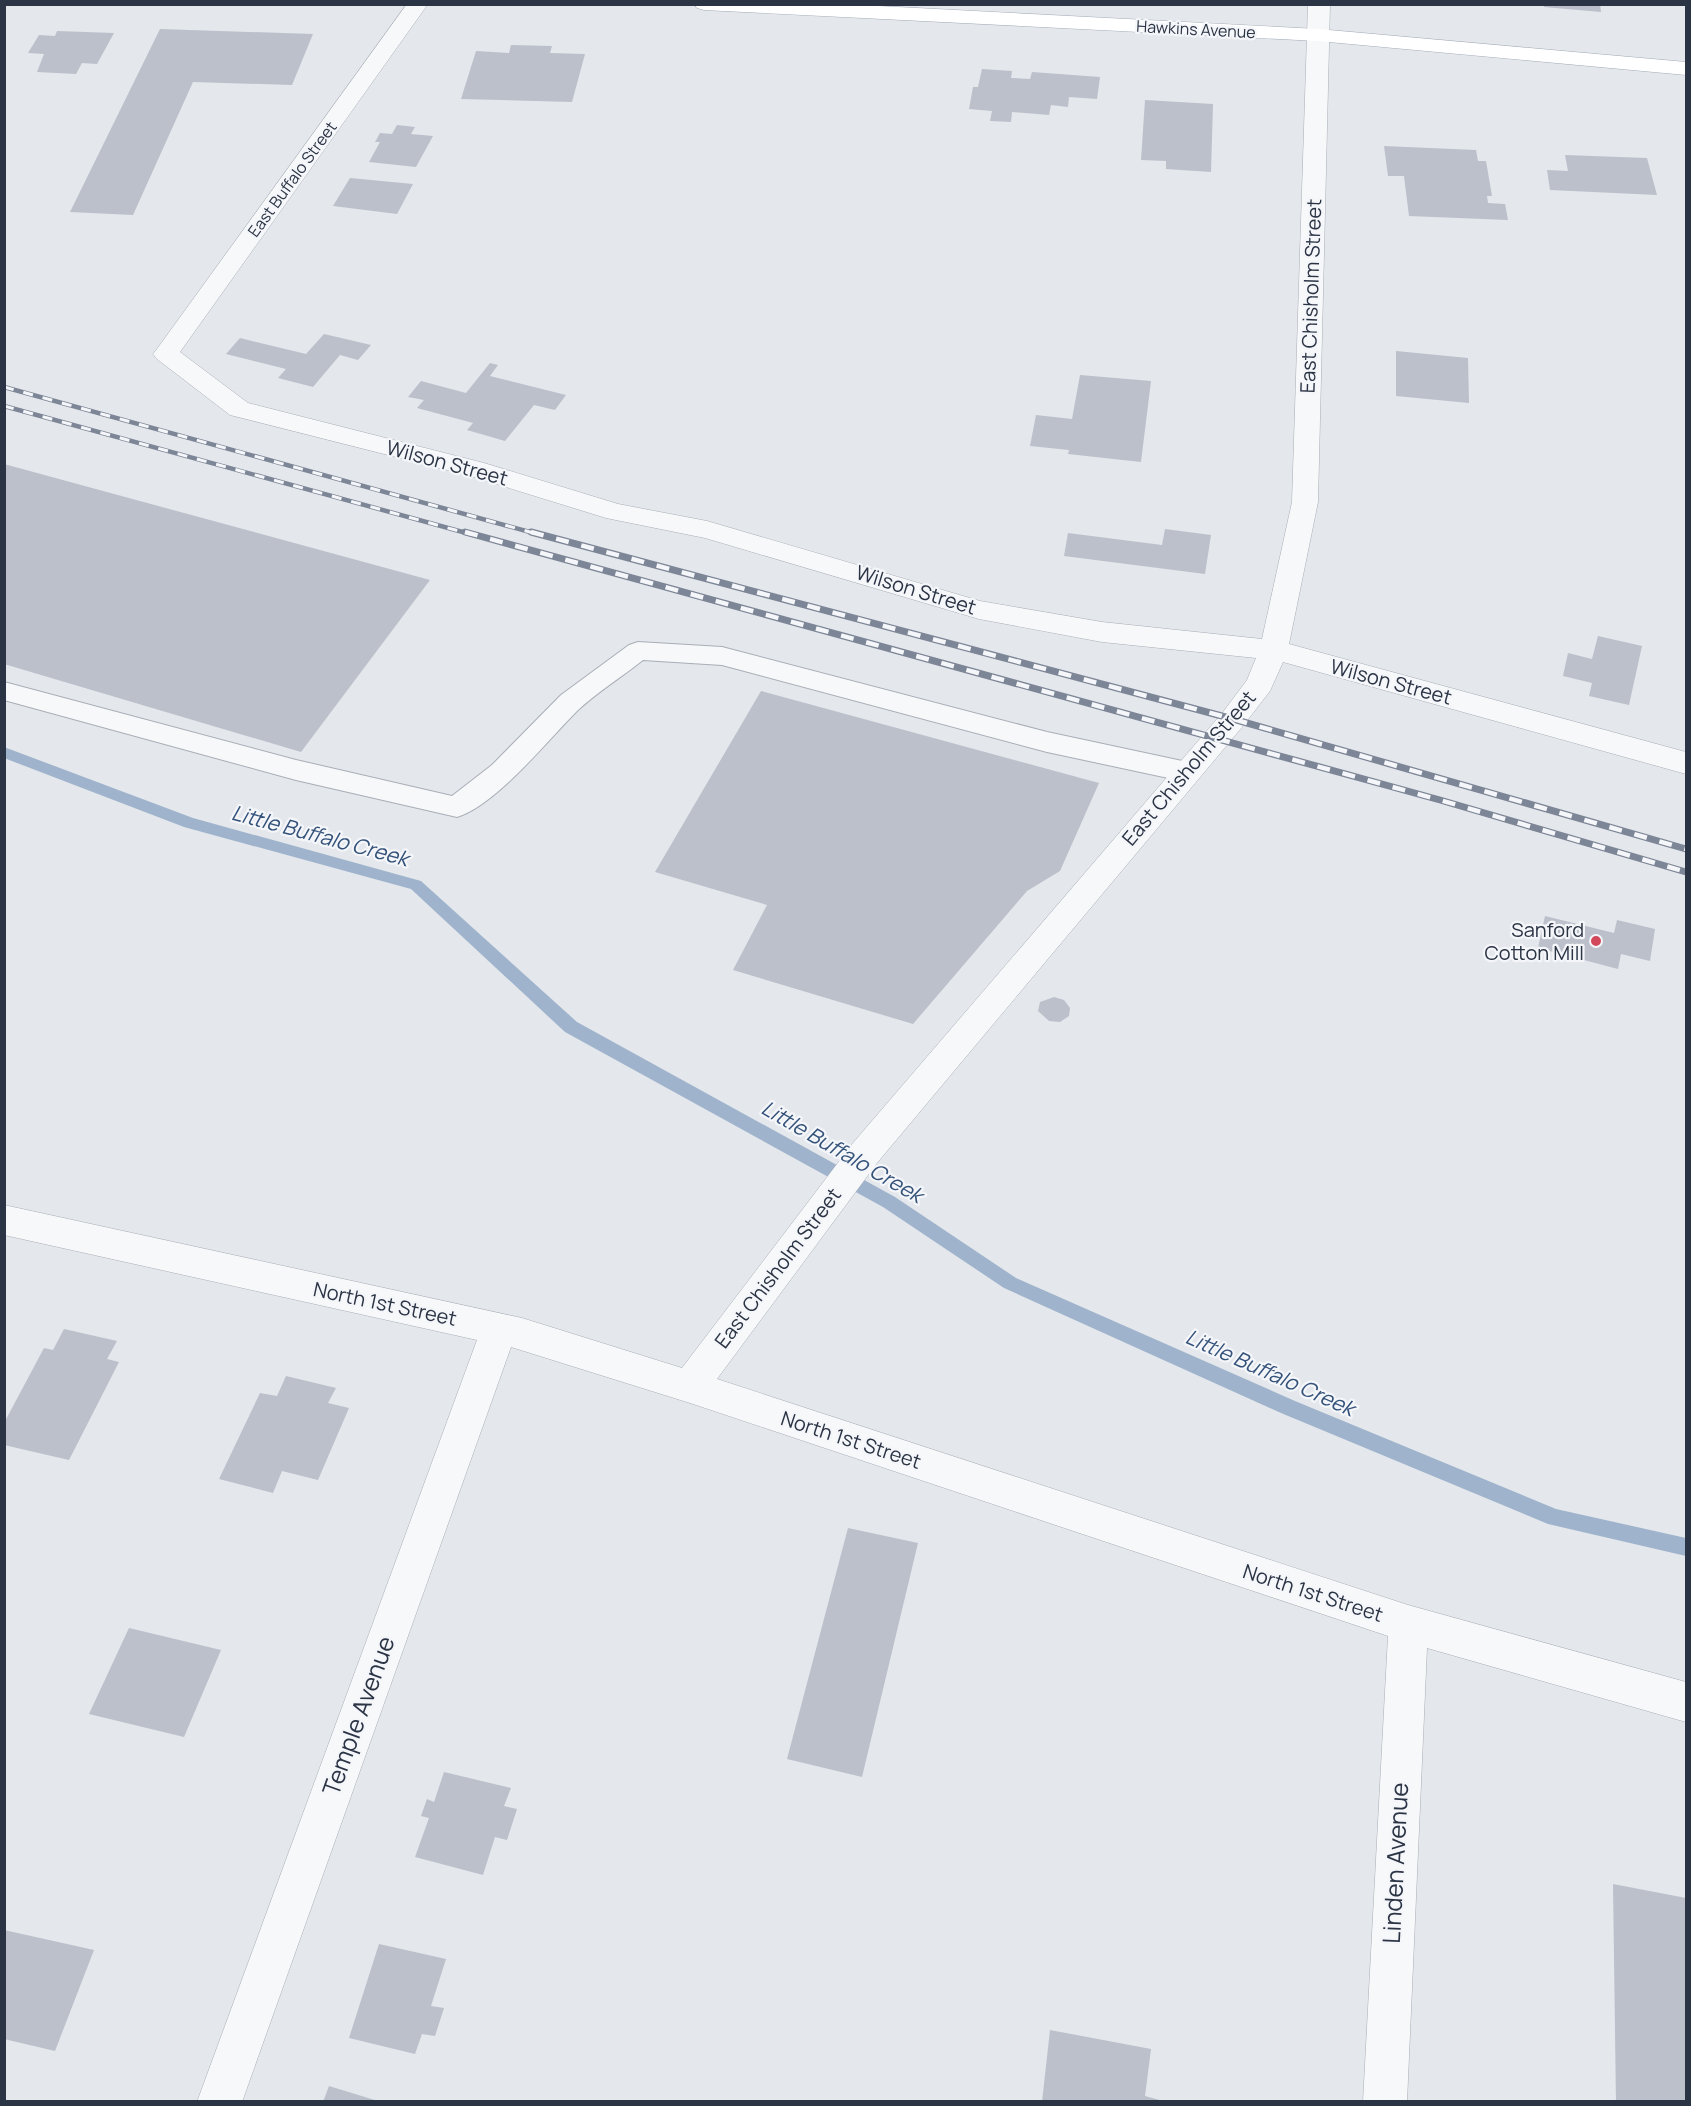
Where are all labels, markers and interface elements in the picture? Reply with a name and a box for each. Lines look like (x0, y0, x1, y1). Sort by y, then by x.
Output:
street label: Hawkins Avenue (1136, 15, 1256, 43)
street label: East Buffalo Street (243, 117, 341, 241)
street label: East Chisholm Street (1294, 198, 1327, 394)
street label: Wilson Street (383, 433, 511, 492)
street label: Wilson Street (853, 558, 980, 621)
street label: Wilson Street (1327, 652, 1455, 711)
street label: East Chisholm Street (1116, 685, 1261, 851)
water label: Little Buffalo Creek (229, 798, 414, 873)
place label: Sanford Cotton Mill (1485, 916, 1584, 966)
marker: Sanford Cotton Mill (1589, 934, 1603, 948)
water label: Little Buffalo Creek (757, 1093, 931, 1210)
street label: East Chisholm Street (708, 1182, 847, 1353)
street label: North 1st Street (311, 1275, 459, 1332)
water label: Little Buffalo Creek (1182, 1322, 1362, 1423)
street label: North 1st Street (778, 1404, 925, 1475)
street label: North 1st Street (1240, 1557, 1387, 1628)
street label: Temple Avenue (313, 1631, 402, 1800)
street label: Linden Avenue (1374, 1782, 1415, 1944)

